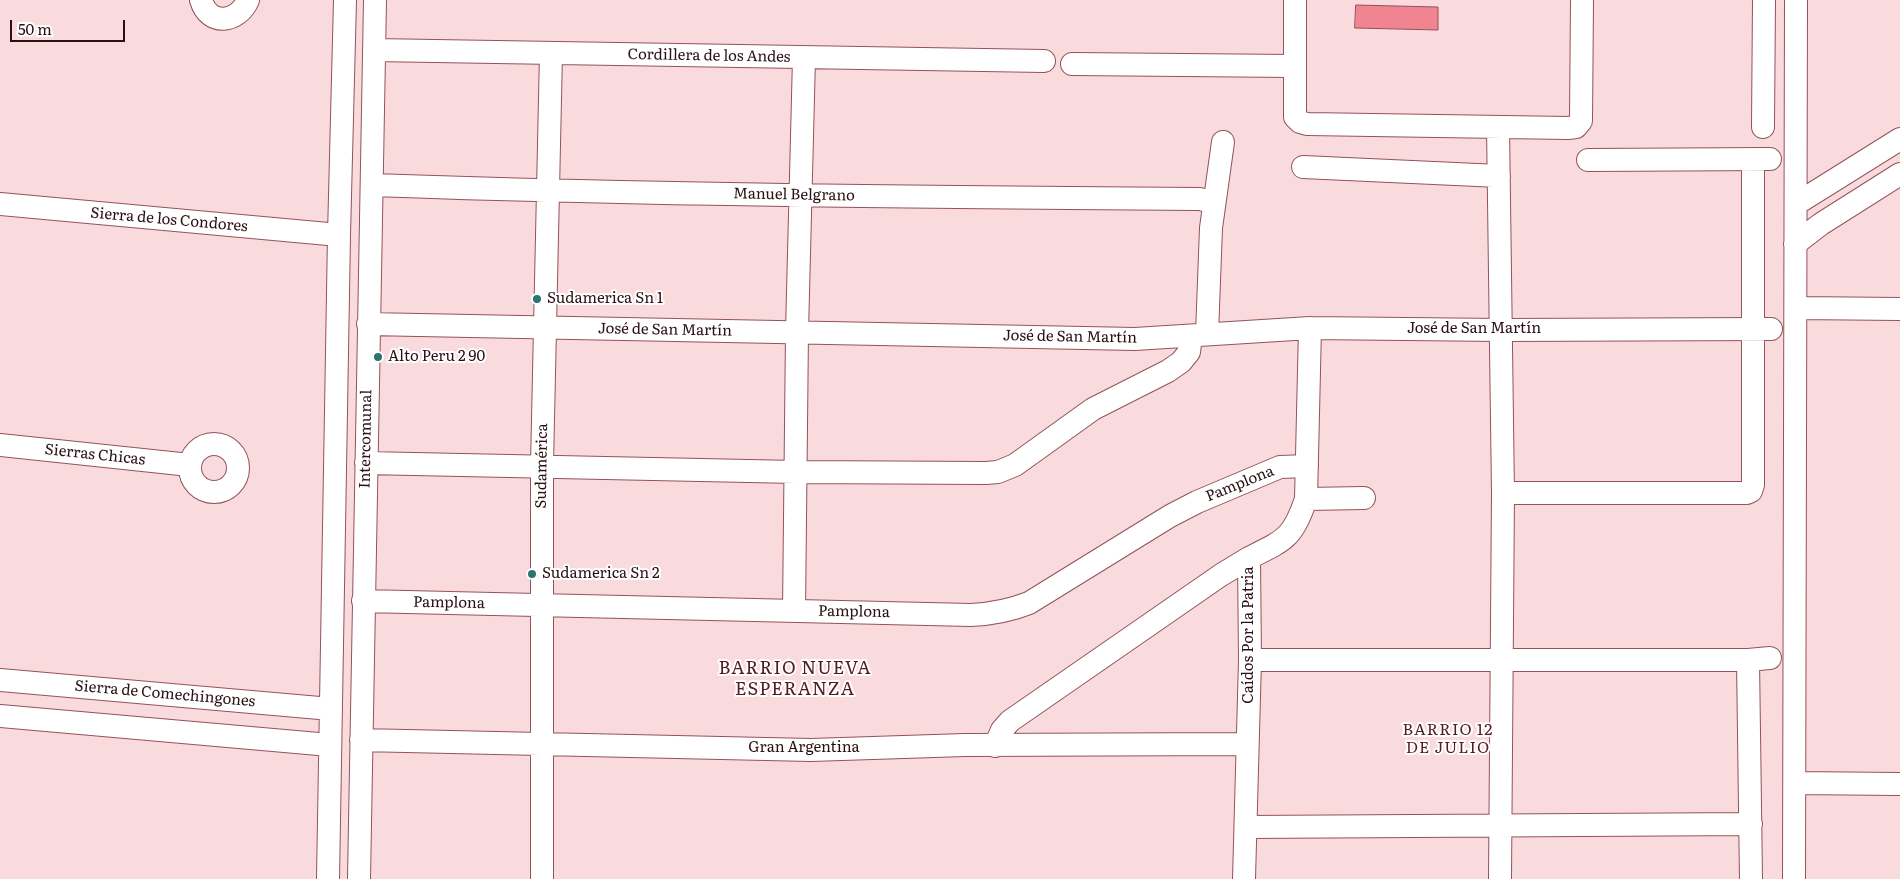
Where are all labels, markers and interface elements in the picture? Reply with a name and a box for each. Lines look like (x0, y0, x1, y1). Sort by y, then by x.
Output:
scale bar (12, 10, 128, 42)
text: 50 m (18, 17, 52, 40)
street label: Cordillera de los Andes (627, 46, 791, 66)
street label: Manuel Belgrano (733, 185, 855, 205)
street label: Sierra de los Condores (90, 204, 248, 236)
place label: Sudamerica Sn 1 (547, 290, 663, 308)
marker: Sudamerica Sn 1 (531, 293, 543, 305)
street label: José de San Martín (598, 320, 732, 340)
street label: José de San Martín (1407, 320, 1541, 338)
street label: José de San Martín (1003, 327, 1137, 347)
place label: Alto Peru 2 90 (388, 348, 485, 366)
marker: Alto Peru 2 90 (372, 351, 384, 363)
street label: Intercomunal (356, 389, 376, 489)
street label: Sudamérica (532, 423, 552, 509)
street label: Sierras Chicas (44, 441, 146, 469)
street label: Pamplona (1203, 462, 1277, 506)
place label: Sudamerica Sn 2 (542, 565, 660, 583)
street label: Caídos Por la Patria (1240, 566, 1258, 704)
marker: Sudamerica Sn 2 (526, 568, 538, 580)
street label: Pamplona (413, 593, 485, 613)
street label: Pamplona (818, 602, 890, 622)
district label: BARRIO NUEVA ESPERANZA (717, 658, 873, 701)
street label: Sierra de Comechingones (74, 677, 256, 711)
district label: BARRIO 12 DE JULIO (1401, 720, 1495, 758)
street label: Gran Argentina (748, 739, 860, 757)

